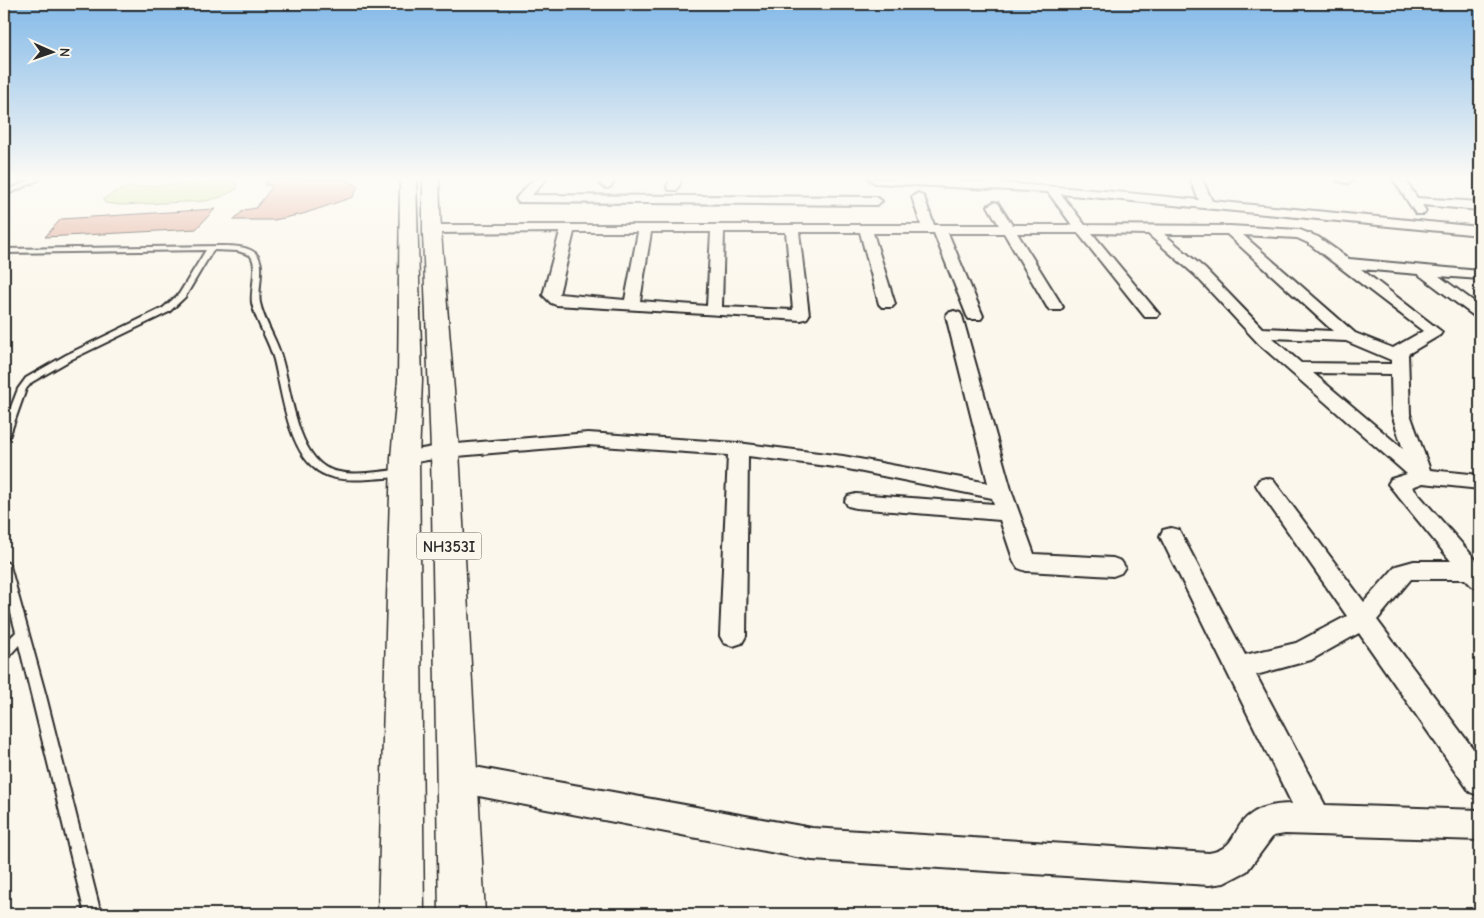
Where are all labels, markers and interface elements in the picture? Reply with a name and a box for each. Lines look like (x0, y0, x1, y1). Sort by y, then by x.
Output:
north arrow (28, 28, 78, 78)
text: N (56, 48, 73, 57)
road number: NH353I (416, 532, 482, 560)

